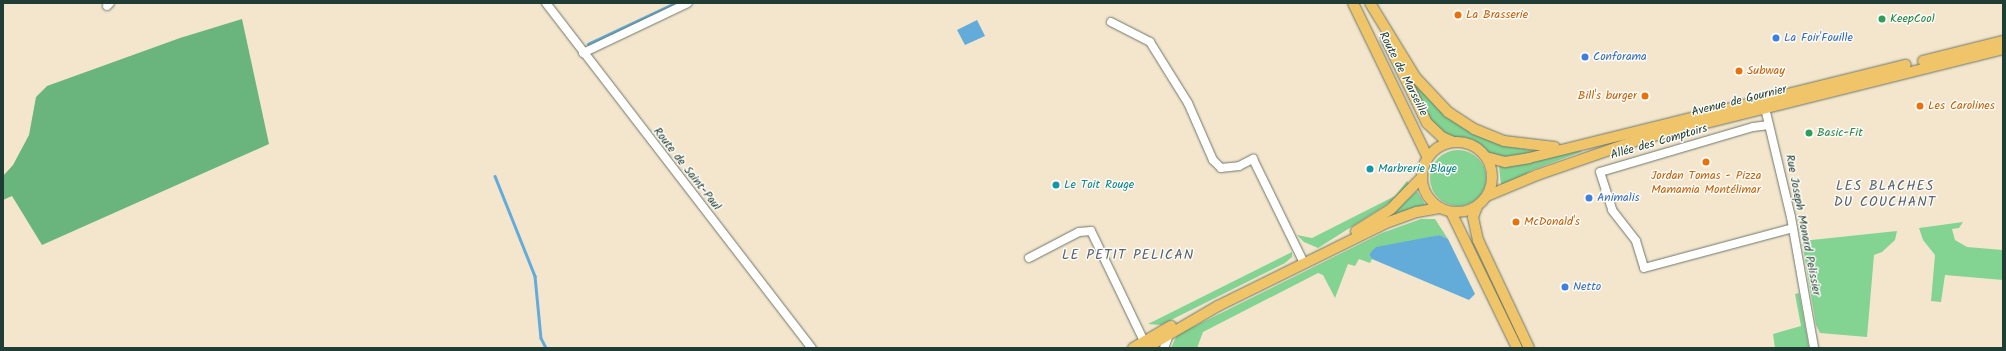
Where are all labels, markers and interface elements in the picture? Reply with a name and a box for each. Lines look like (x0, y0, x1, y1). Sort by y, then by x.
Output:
place label: La Brasserie (1466, 8, 1528, 22)
marker: La Brasserie (1453, 10, 1463, 20)
place label: KeepCool (1890, 12, 1935, 26)
marker: KeepCool (1877, 14, 1887, 24)
street label: Route de Marseille (1375, 29, 1431, 119)
place label: La Foir'Fouille (1784, 31, 1853, 45)
marker: La Foir'Fouille (1771, 33, 1781, 43)
place label: Conforama (1593, 50, 1647, 64)
marker: Conforama (1580, 52, 1590, 62)
place label: Subway (1747, 64, 1785, 78)
marker: Subway (1734, 66, 1744, 76)
street label: Avenue de Gournier (1690, 82, 1788, 120)
place label: Bill's burger (1578, 89, 1637, 103)
marker: Bill's burger (1640, 91, 1650, 101)
place label: Les Carolines (1928, 99, 1995, 113)
marker: Les Carolines (1915, 101, 1925, 111)
street label: Allée des Comptoirs (1609, 121, 1709, 163)
street label: Route de Saint-Paul (650, 125, 724, 213)
place label: Basic-Fit (1817, 126, 1863, 140)
marker: Basic-Fit (1804, 128, 1814, 138)
street label: Rue Joseph Monard Pelissier (1782, 153, 1824, 297)
marker: Jordan Tomas - Pizza Mamamia Montélimar (1701, 157, 1711, 167)
place label: Marbrerie Blaye (1378, 162, 1457, 176)
marker: Marbrerie Blaye (1365, 164, 1375, 174)
place label: Jordan Tomas - Pizza Mamamia Montélimar (1651, 169, 1761, 197)
place label: Le Toit Rouge (1064, 178, 1134, 192)
district label: LES BLACHES DU COUCHANT (1834, 178, 1936, 210)
marker: Le Toit Rouge (1051, 180, 1061, 190)
place label: Animalis (1597, 191, 1640, 205)
marker: Animalis (1584, 193, 1594, 203)
place label: McDonald's (1524, 215, 1580, 229)
marker: McDonald's (1511, 217, 1521, 227)
district label: LE PETIT PELICAN (1062, 247, 1194, 263)
place label: Netto (1573, 280, 1601, 294)
marker: Netto (1560, 282, 1570, 292)

